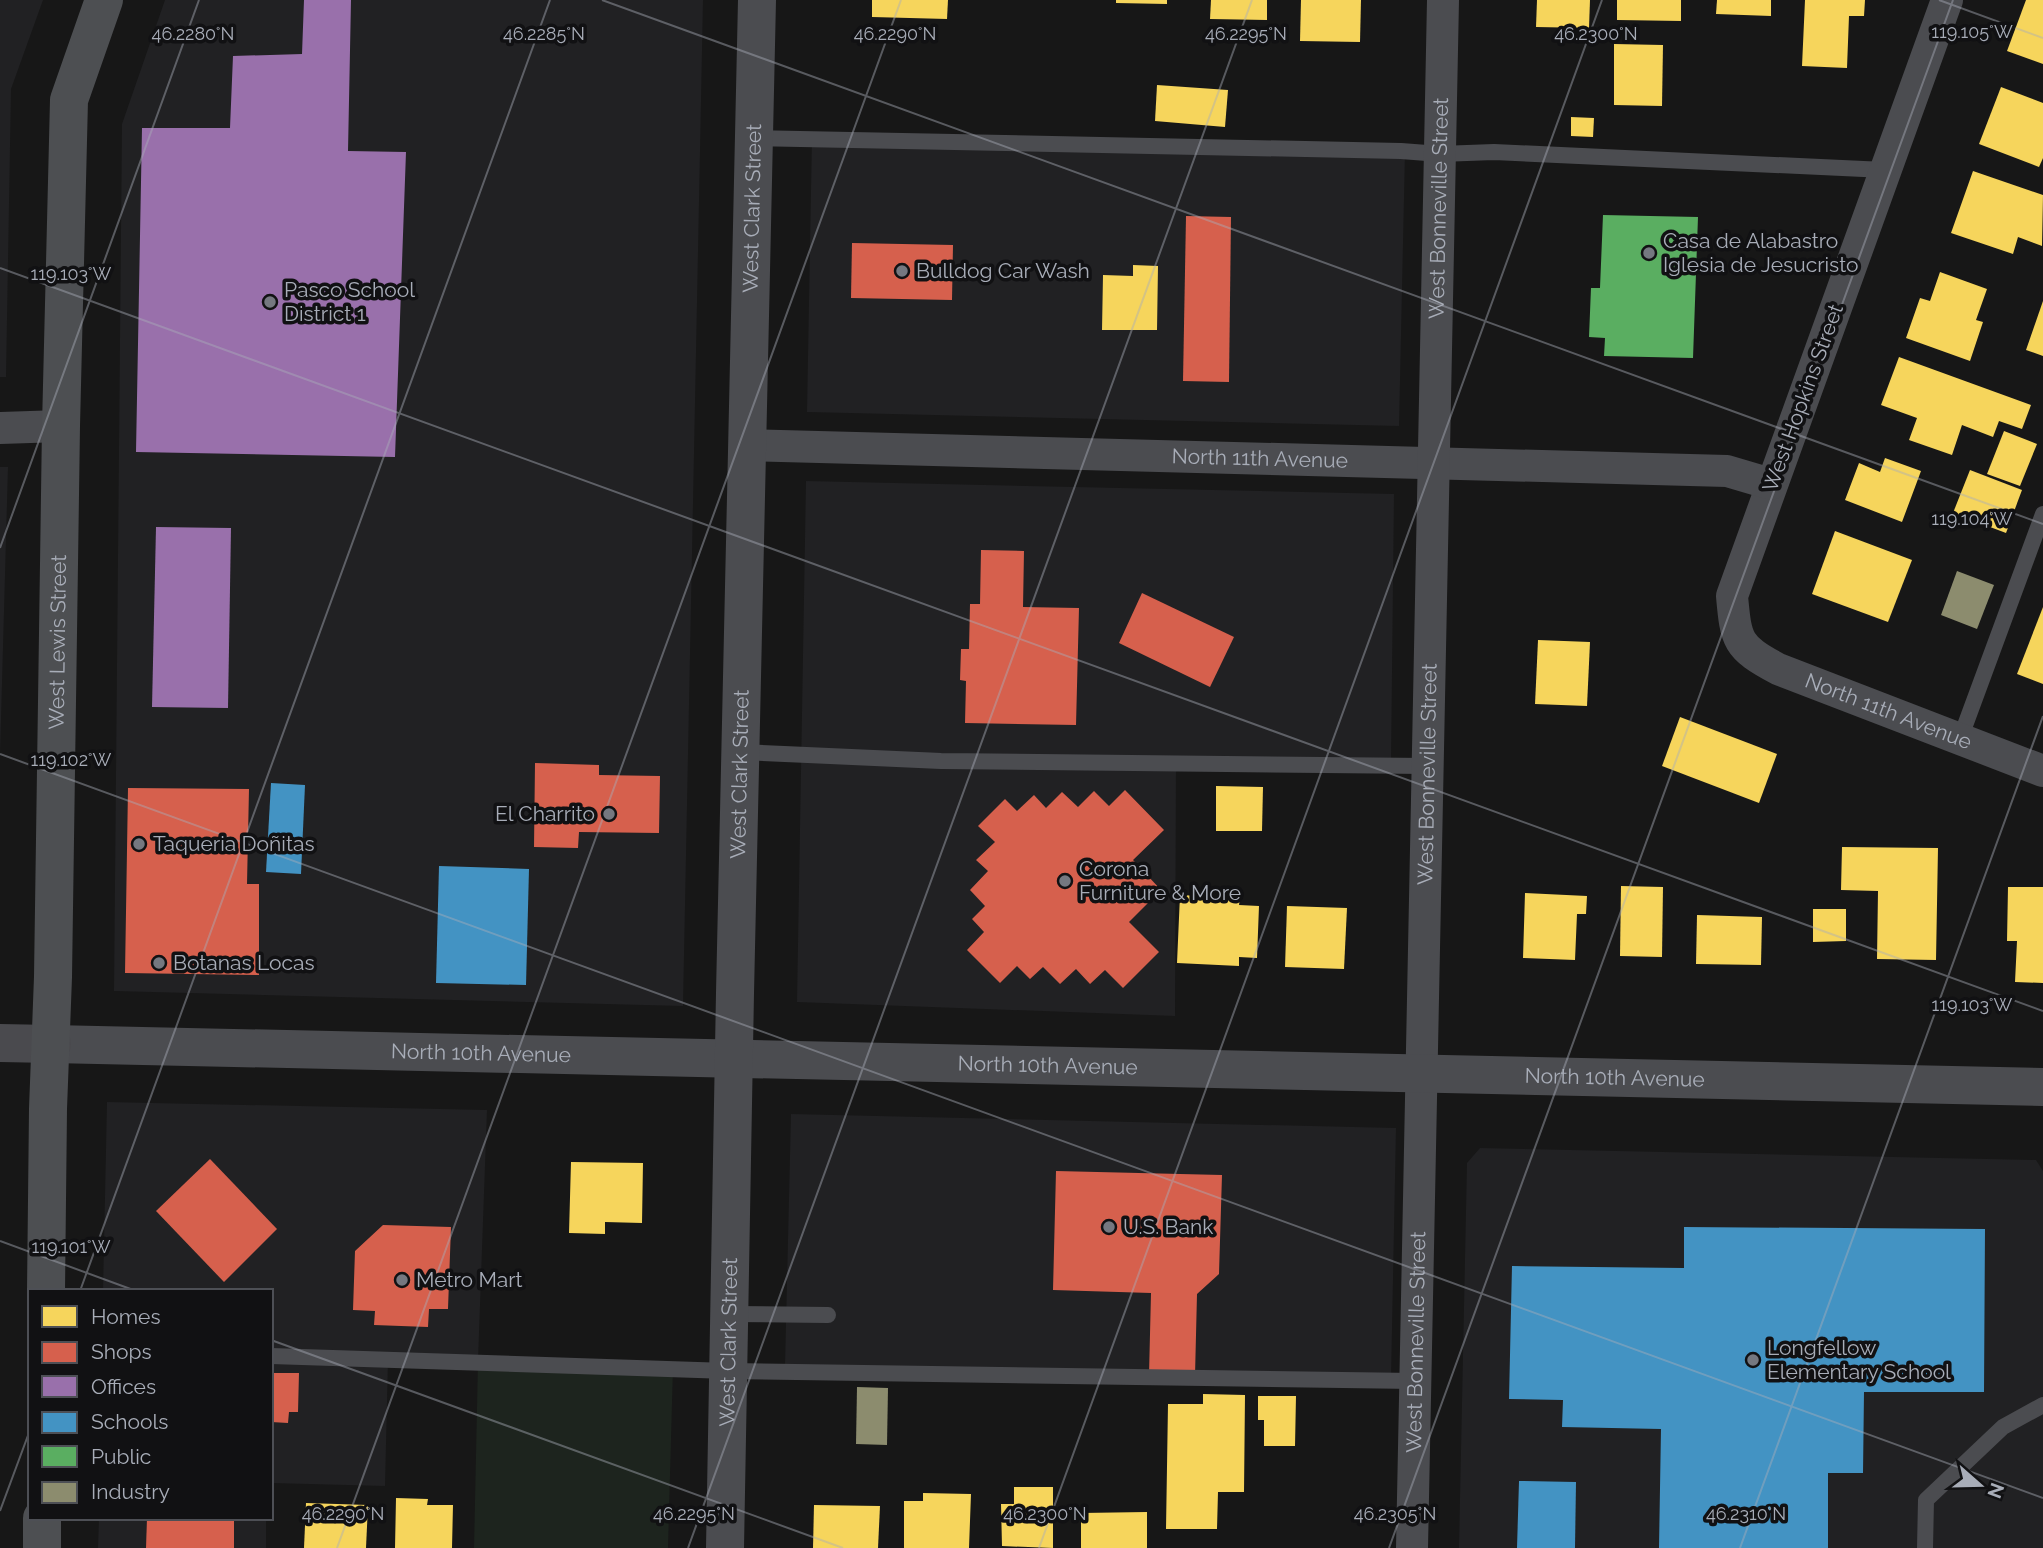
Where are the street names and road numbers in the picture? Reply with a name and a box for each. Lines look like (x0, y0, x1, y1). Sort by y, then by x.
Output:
street label: West Bonneville Street (1424, 97, 1453, 319)
street label: West Clark Street (738, 123, 766, 293)
street label: West Hopkins Street (1757, 301, 1848, 495)
street label: North 11th Avenue (1171, 443, 1348, 473)
street label: West Lewis Street (44, 554, 71, 730)
street label: West Bonneville Street (1412, 663, 1442, 885)
street label: North 11th Avenue (1802, 668, 1975, 754)
street label: West Clark Street (725, 689, 754, 859)
street label: North 10th Avenue (391, 1038, 571, 1067)
street label: North 10th Avenue (957, 1051, 1138, 1079)
street label: North 10th Avenue (1524, 1063, 1705, 1092)
street label: West Bonneville Street (1401, 1231, 1430, 1453)
street label: West Clark Street (714, 1257, 742, 1427)

